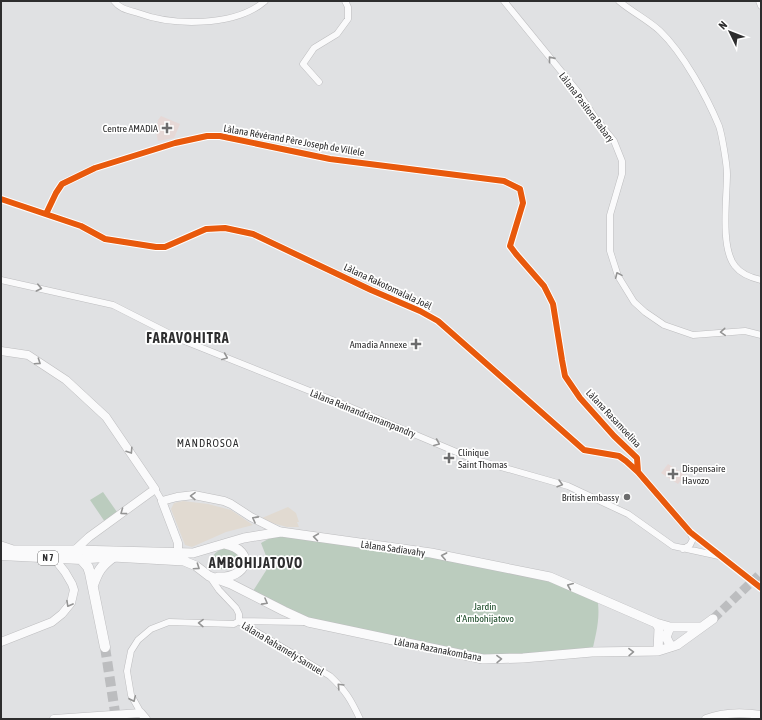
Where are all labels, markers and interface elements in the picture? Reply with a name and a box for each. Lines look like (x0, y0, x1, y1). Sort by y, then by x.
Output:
north arrow (710, 12, 750, 52)
text: N (716, 19, 729, 32)
one-way arrow (549, 56, 556, 63)
street label: Làlana Pasitora Rabary (557, 70, 616, 144)
marker: Centre AMADIA (161, 122, 173, 134)
place label: Centre AMADIA (103, 123, 158, 134)
street label: Làlana Révérand Père Joseph de Villele (223, 123, 366, 158)
street label: Làlana Rakotomalala Joël (342, 261, 434, 312)
one-way arrow (615, 271, 623, 279)
one-way arrow (35, 283, 42, 292)
one-way arrow (719, 328, 726, 337)
district label: FARAVOHITRA (146, 330, 230, 346)
marker: Amadia Annexe (410, 338, 422, 350)
place label: Amadia Annexe (350, 339, 407, 350)
one-way arrow (222, 353, 229, 361)
one-way arrow (34, 357, 41, 364)
street label: Làlana Rainandriamampandry (308, 387, 417, 440)
street label: Làlana Rasamoelina (584, 387, 644, 450)
district label: MANDROSOA (177, 437, 239, 449)
one-way arrow (432, 438, 440, 446)
one-way arrow (125, 447, 133, 454)
place label: Clinique Saint Thomas (458, 447, 508, 470)
marker: Clinique Saint Thomas (443, 452, 455, 464)
place label: Dispensaire Havozo (682, 463, 726, 486)
marker: Dispensaire Havozo (667, 468, 679, 480)
one-way arrow (556, 479, 563, 488)
one-way arrow (190, 492, 196, 500)
place label: British embassy (562, 492, 619, 503)
marker: British embassy (622, 492, 632, 502)
one-way arrow (120, 508, 127, 515)
one-way arrow (252, 516, 260, 523)
one-way arrow (313, 533, 319, 542)
street label: Làlana Sadiavahy (360, 539, 426, 558)
road number: N 7 (38, 551, 58, 565)
one-way arrow (441, 552, 447, 560)
district label: AMBOHIJATOVO (208, 555, 303, 571)
one-way arrow (193, 562, 200, 570)
one-way arrow (567, 583, 575, 591)
one-way arrow (261, 597, 268, 605)
one-way arrow (66, 600, 73, 607)
park label: Jardin d'Ambohijatovo (456, 601, 514, 624)
one-way arrow (198, 619, 204, 627)
street label: Làlana Rahamefy Samuel (240, 620, 326, 678)
street label: Làlana Razanakombana (393, 636, 483, 663)
one-way arrow (628, 647, 634, 656)
one-way arrow (496, 655, 502, 663)
one-way arrow (337, 683, 345, 691)
one-way arrow (128, 694, 136, 702)

